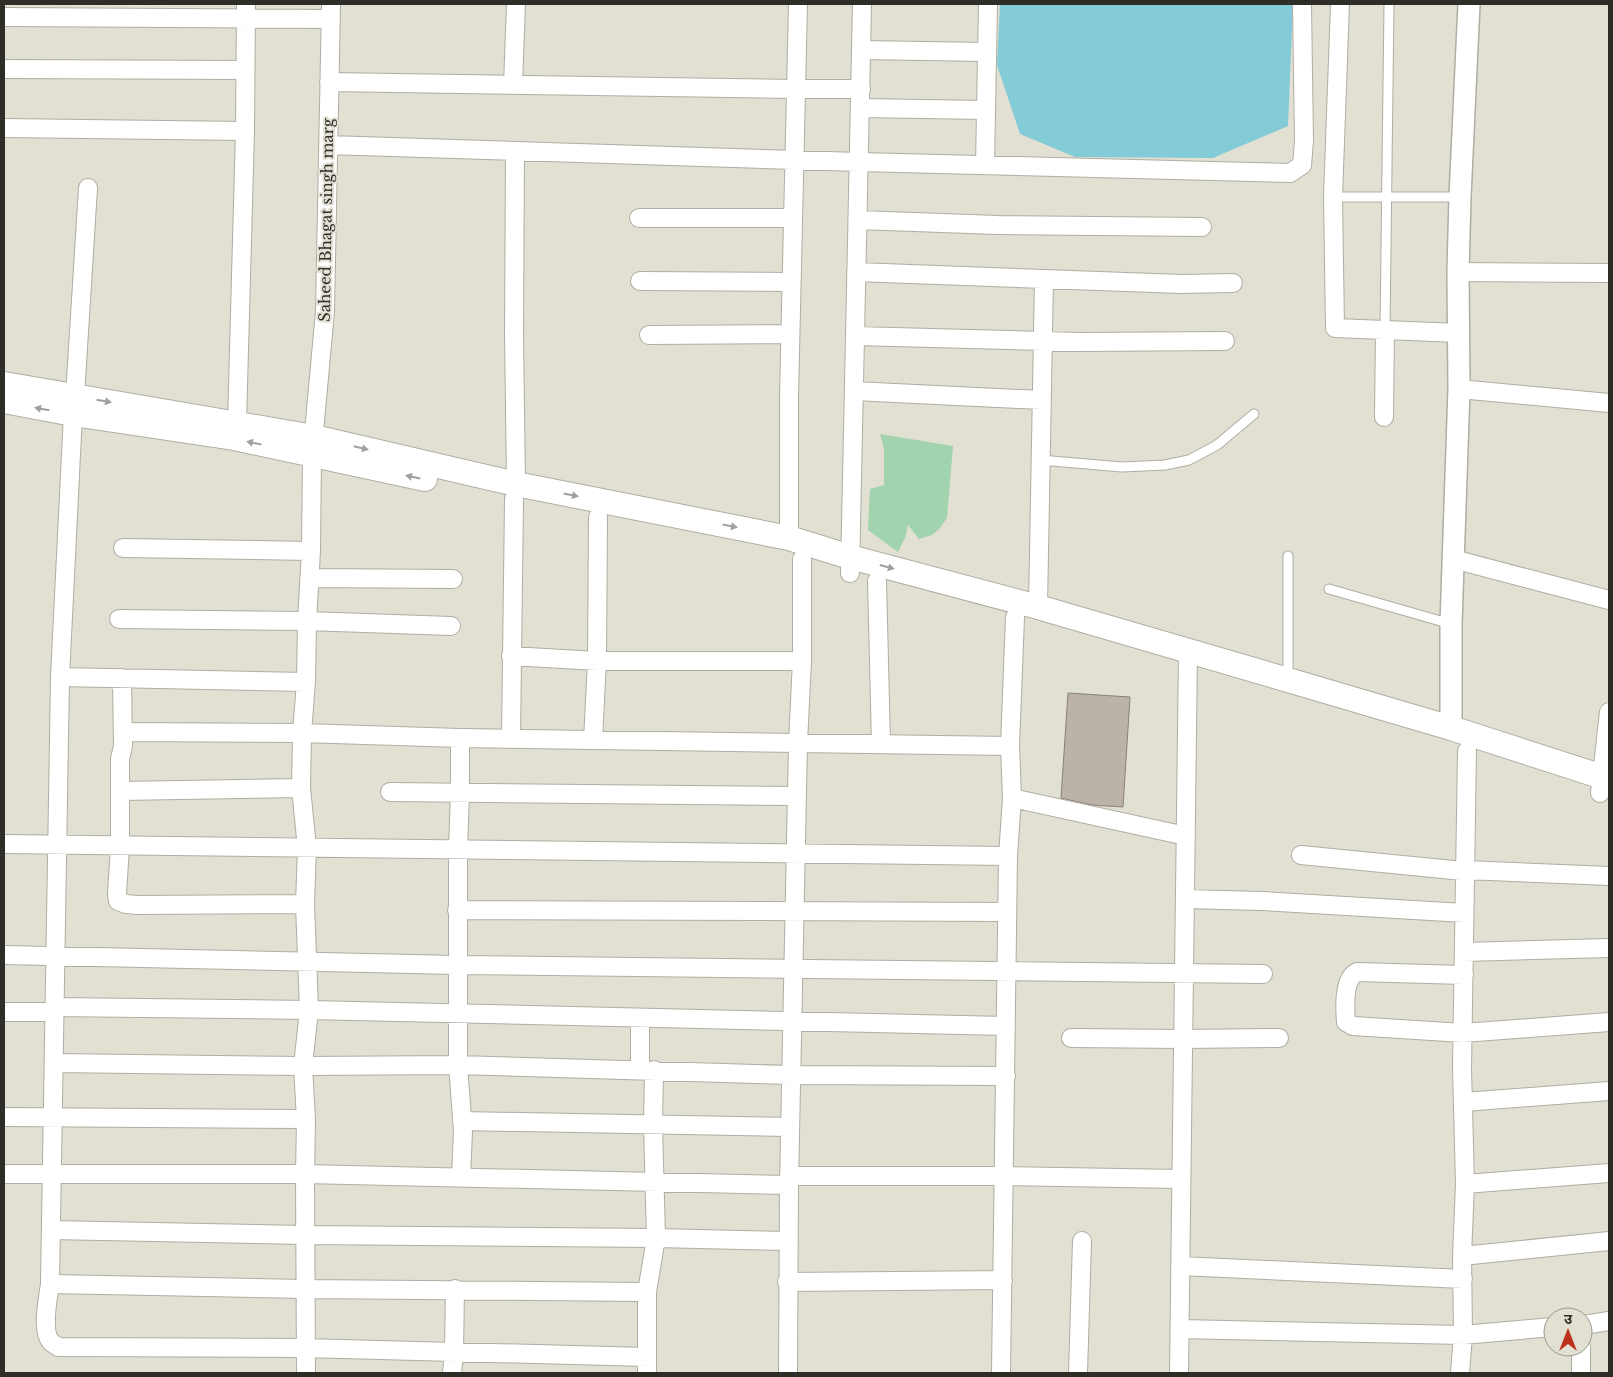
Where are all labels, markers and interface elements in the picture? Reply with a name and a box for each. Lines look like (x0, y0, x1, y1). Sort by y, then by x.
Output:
street label: Saheed Bhagat singh marg (315, 117, 337, 322)
one-way arrow (96, 397, 112, 405)
one-way arrow (34, 404, 50, 412)
one-way arrow (246, 438, 262, 446)
one-way arrow (354, 444, 369, 452)
one-way arrow (406, 473, 421, 481)
one-way arrow (563, 491, 578, 499)
one-way arrow (723, 523, 739, 531)
one-way arrow (880, 563, 895, 571)
north arrow (1543, 1307, 1593, 1357)
text: उ (1564, 1310, 1573, 1328)

